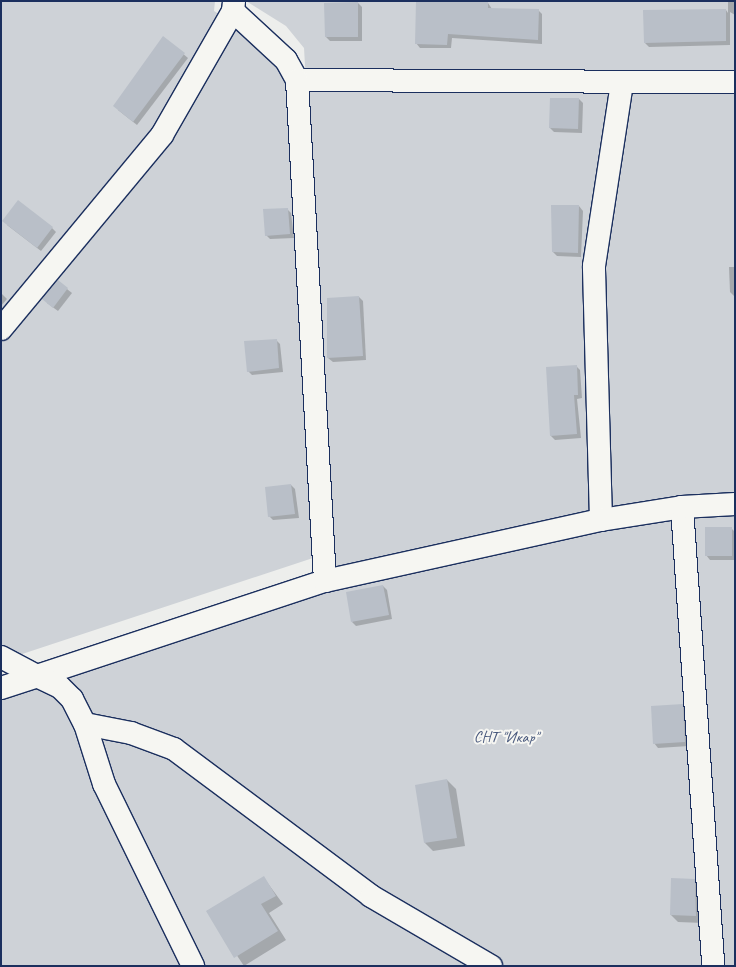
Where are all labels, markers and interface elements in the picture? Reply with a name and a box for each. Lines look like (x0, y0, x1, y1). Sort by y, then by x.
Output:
park label: СНТ "Икар" (474, 727, 538, 747)

